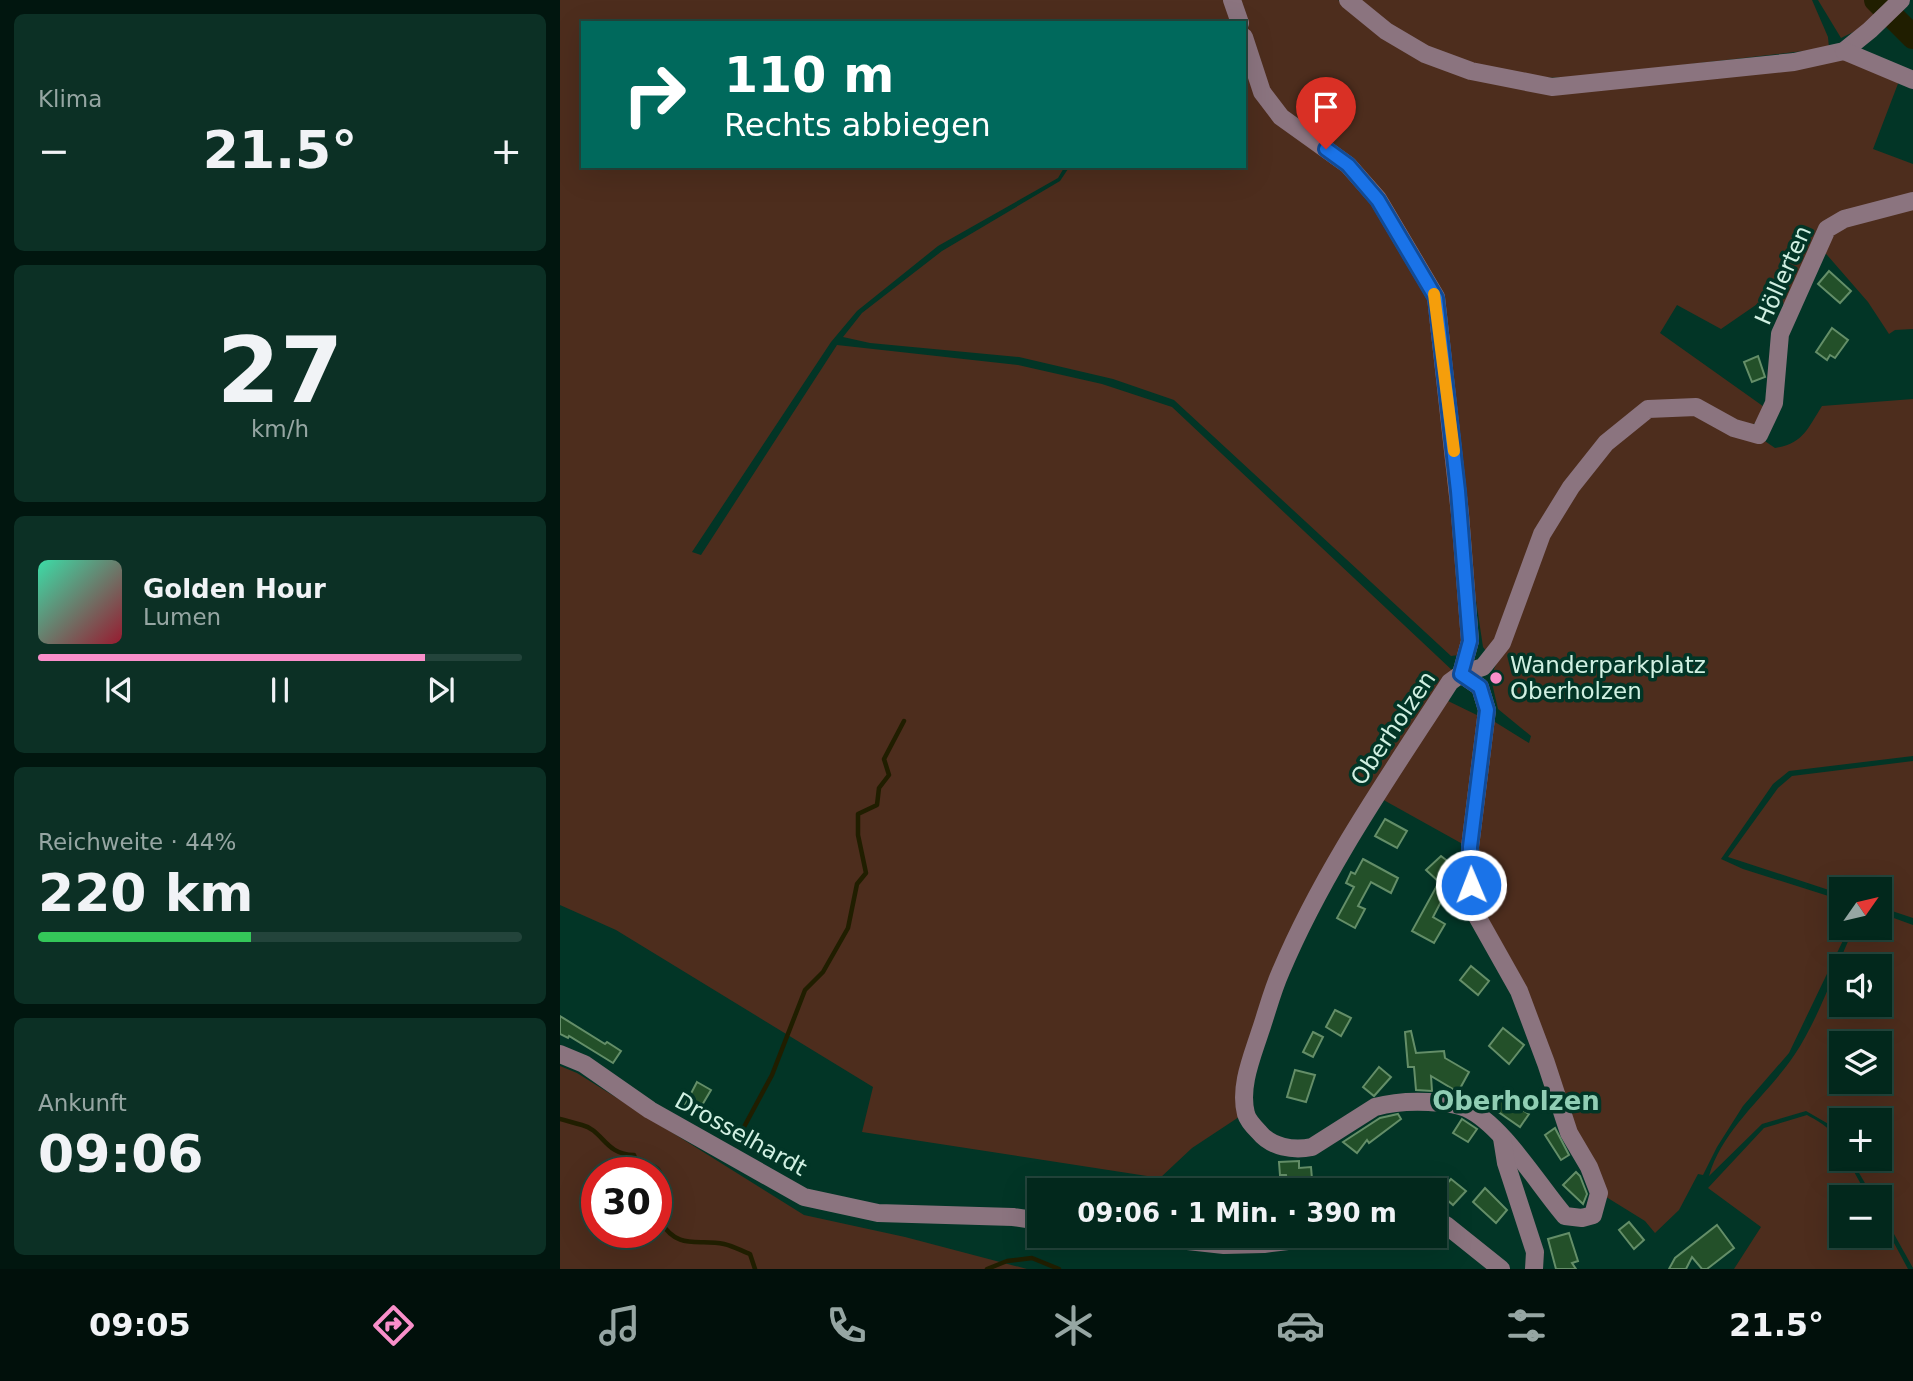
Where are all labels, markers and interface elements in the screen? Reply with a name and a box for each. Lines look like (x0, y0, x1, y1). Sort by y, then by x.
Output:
text: 110 m (724, 47, 894, 104)
icon: right (609, 49, 700, 140)
pin (1296, 77, 1356, 149)
text: Klima (38, 86, 102, 112)
icon: arrive (1307, 88, 1345, 126)
text: Rechts abbiegen (724, 106, 991, 144)
text: 21.5° (203, 120, 357, 180)
text: − (38, 129, 70, 173)
text: + (490, 129, 522, 173)
street label: Höllerten (1750, 222, 1816, 328)
text: 27 (217, 318, 343, 423)
text: km/h (251, 416, 309, 442)
text: Golden Hour (143, 574, 326, 604)
text: Lumen (143, 604, 221, 630)
place label: Wanderparkplatz Oberholzen (1510, 652, 1706, 704)
street label: Oberholzen (1345, 666, 1441, 790)
marker: Wanderparkplatz Oberholzen (1488, 670, 1504, 686)
icon: previous (100, 671, 138, 709)
icon: pause (261, 671, 299, 709)
icon: next (422, 671, 460, 709)
text: Reichweite · 44% (38, 829, 236, 855)
position arrow (1434, 848, 1508, 922)
text: 220 km (38, 863, 253, 923)
north arrow (1829, 877, 1892, 940)
map controls (1829, 877, 1892, 1248)
button: sound (1829, 954, 1892, 1017)
button: layers (1829, 1031, 1892, 1094)
district label: Oberholzen (1432, 1086, 1600, 1116)
street label: Drosselhardt (671, 1087, 811, 1181)
text: Ankunft (38, 1090, 127, 1116)
button: + (1829, 1108, 1892, 1171)
text: 09:06 (38, 1124, 204, 1184)
speed limit sign: 30 (581, 1157, 672, 1248)
button: − (1829, 1185, 1892, 1248)
text: 09:06 · 1 Min. · 390 m (1077, 1198, 1397, 1228)
icon: directions (369, 1301, 418, 1350)
icon: music (595, 1301, 644, 1350)
icon: phone (822, 1301, 871, 1350)
icon: climate (1049, 1301, 1098, 1350)
icon: car (1276, 1301, 1325, 1350)
icon: filters (1502, 1301, 1551, 1350)
text: 09:05 (89, 1306, 191, 1344)
text: 21.5° (1729, 1306, 1824, 1344)

